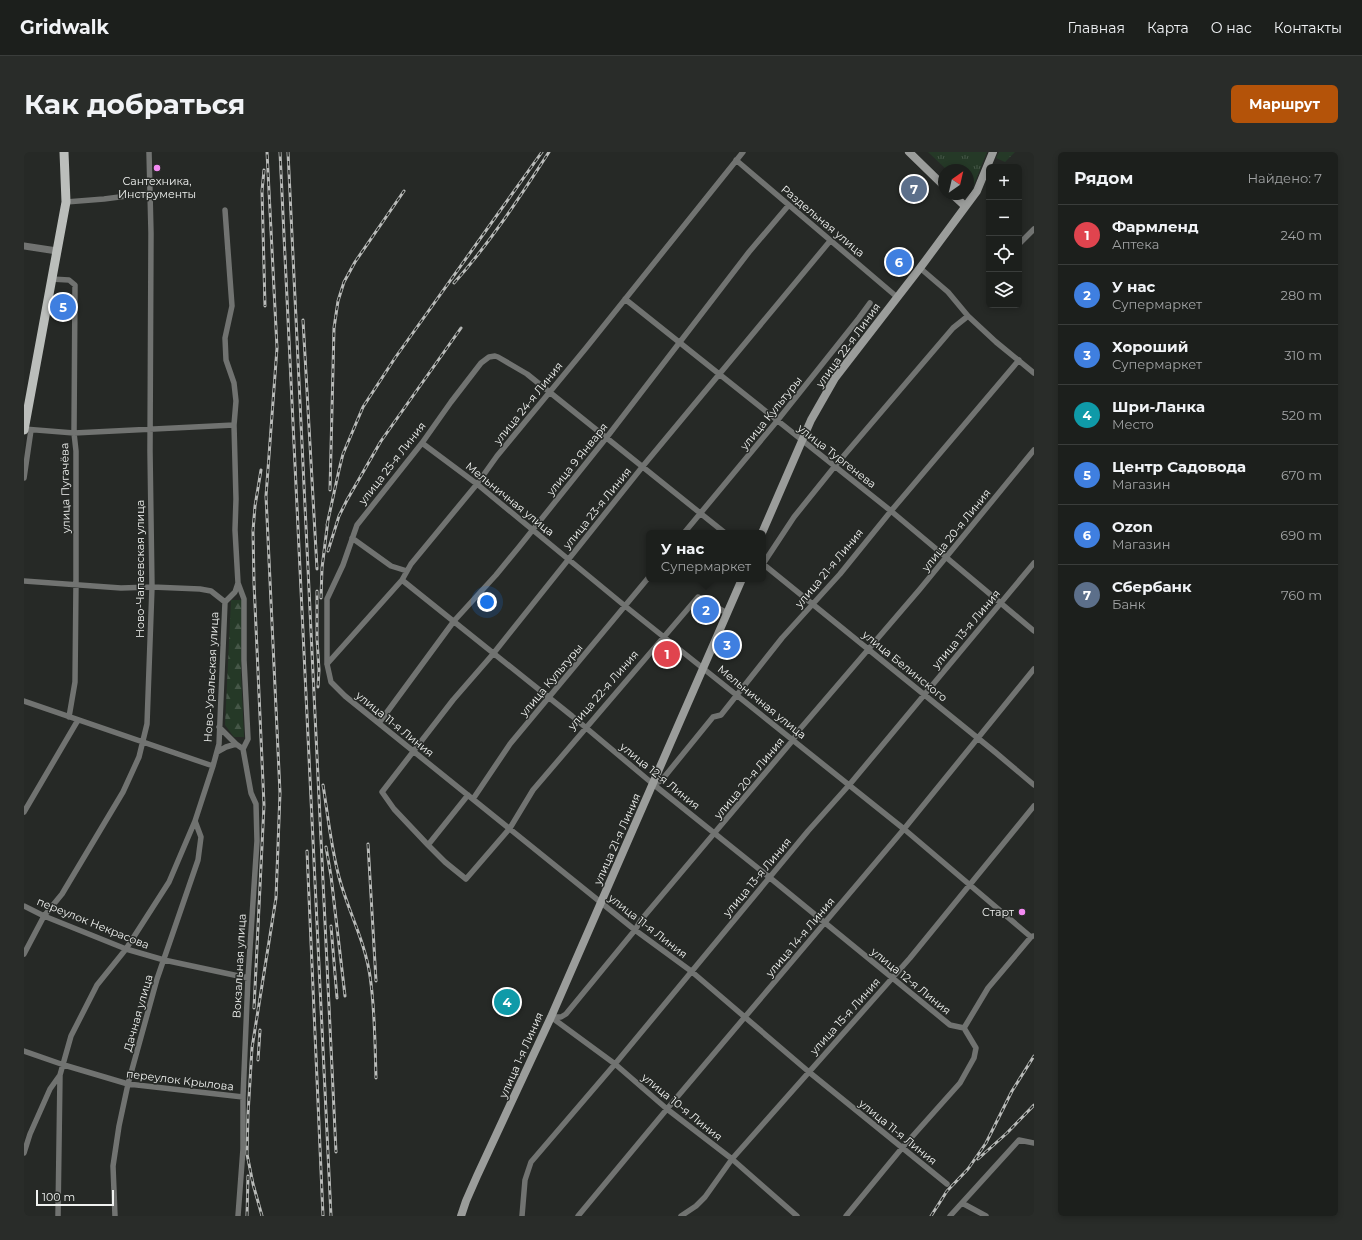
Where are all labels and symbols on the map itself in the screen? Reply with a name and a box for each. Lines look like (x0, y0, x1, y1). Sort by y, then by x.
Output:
marker: Сантехника, Инструменты (152, 163, 162, 173)
north arrow (938, 164, 974, 200)
place label: Сантехника, Инструменты (118, 174, 196, 201)
pin: 7 (901, 174, 927, 204)
street label: Раздельная улица (778, 182, 868, 260)
pin: 6 (886, 247, 912, 277)
pin: 5 (50, 292, 76, 322)
street label: улица 22-я Линия (812, 300, 883, 391)
street label: улица 24-я Линия (490, 359, 566, 448)
street label: улица Культуры (736, 373, 805, 453)
street label: улица 25-я Линия (355, 419, 429, 508)
street label: улица 9 Января (543, 420, 611, 499)
street label: улица Тургенева (794, 420, 879, 491)
street label: улица Пугачёва (57, 443, 73, 534)
street label: Мельничная улица (463, 459, 557, 539)
street label: улица 23-я Линия (559, 464, 634, 552)
street label: улица 20-я Линия (918, 486, 994, 575)
street label: Ново-Чапаевская улица (133, 500, 147, 638)
street label: улица 21-я Линия (791, 526, 866, 611)
street label: улица 13-я Линия (928, 587, 1003, 672)
your location (477, 592, 497, 612)
pin: 2 (693, 595, 719, 625)
street label: Ново-Уральская улица (201, 611, 221, 743)
street label: улица Белинского (859, 627, 950, 705)
pin: 3 (714, 630, 740, 660)
pin: 1 (654, 639, 680, 669)
street label: улица Культуры (516, 641, 585, 720)
street label: улица 22-я Линия (564, 647, 641, 733)
street label: Мельничная улица (715, 662, 809, 742)
street label: улица 11-я Линия (352, 688, 437, 760)
street label: улица 20-я Линия (710, 734, 787, 822)
street label: улица 12-я Линия (616, 739, 703, 813)
street label: улица 21-я Линия (590, 791, 643, 888)
street label: улица 13-я Линия (719, 835, 794, 920)
street label: улица 11-я Линия (605, 890, 690, 961)
street label: переулок Некрасова (35, 894, 151, 952)
street label: улица 14-я Линия (762, 894, 837, 981)
place label: Cтарт (982, 905, 1015, 919)
marker: Cтарт (1017, 907, 1027, 917)
street label: Вокзальная улица (229, 913, 249, 1019)
street label: улица 12-я Линия (867, 944, 954, 1018)
street label: Дачная улица (120, 973, 156, 1053)
street label: улица 15-я Линия (806, 975, 883, 1058)
pin: 4 (494, 987, 520, 1017)
street label: улица 1-я Линия (495, 1010, 546, 1101)
street label: переулок Крылова (125, 1066, 235, 1094)
street label: улица 10-я Линия (638, 1069, 725, 1144)
street label: улица 11-я Линия (855, 1096, 940, 1168)
scale bar (36, 1188, 114, 1207)

